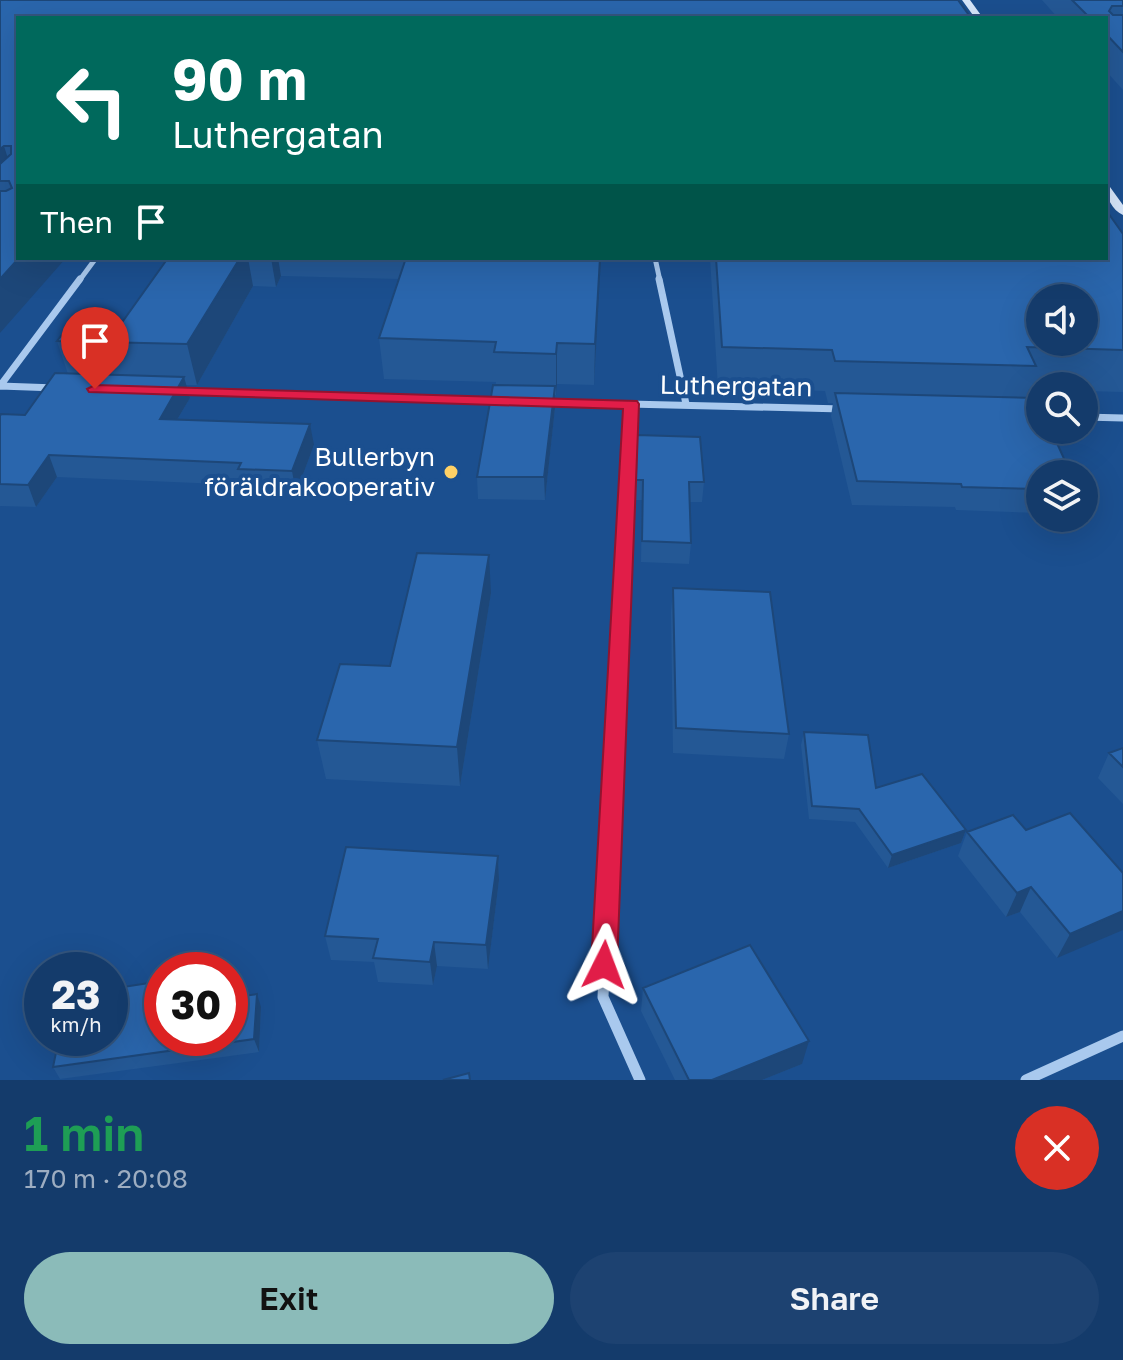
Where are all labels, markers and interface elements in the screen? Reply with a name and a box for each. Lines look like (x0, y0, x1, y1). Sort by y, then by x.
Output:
text: 90 m (172, 45, 307, 112)
icon: left (40, 48, 144, 152)
text: Luthergatan (172, 113, 384, 156)
icon: arrive (129, 200, 173, 244)
text: Then (40, 204, 113, 240)
map controls (1026, 284, 1098, 532)
button: sound (1026, 284, 1098, 356)
pin (61, 307, 129, 389)
icon: arrive (73, 319, 117, 363)
street label: Luthergatan (659, 369, 813, 402)
button: search (1026, 372, 1098, 444)
place label: Bullerbyn föräldrakooperativ (204, 441, 435, 502)
button: layers (1026, 460, 1098, 532)
marker: Bullerbyn föräldrakooperativ (442, 463, 460, 481)
position arrow (562, 923, 646, 1007)
speed limit sign: 30 (144, 952, 248, 1056)
text: 23 (52, 970, 100, 1018)
text: km/h (51, 1012, 101, 1036)
text: 1 min (24, 1104, 144, 1162)
button: close (1015, 1106, 1099, 1190)
text: 170 m · 20:08 (24, 1163, 188, 1194)
button: Exit (24, 1252, 554, 1344)
button: Share (570, 1252, 1099, 1344)

